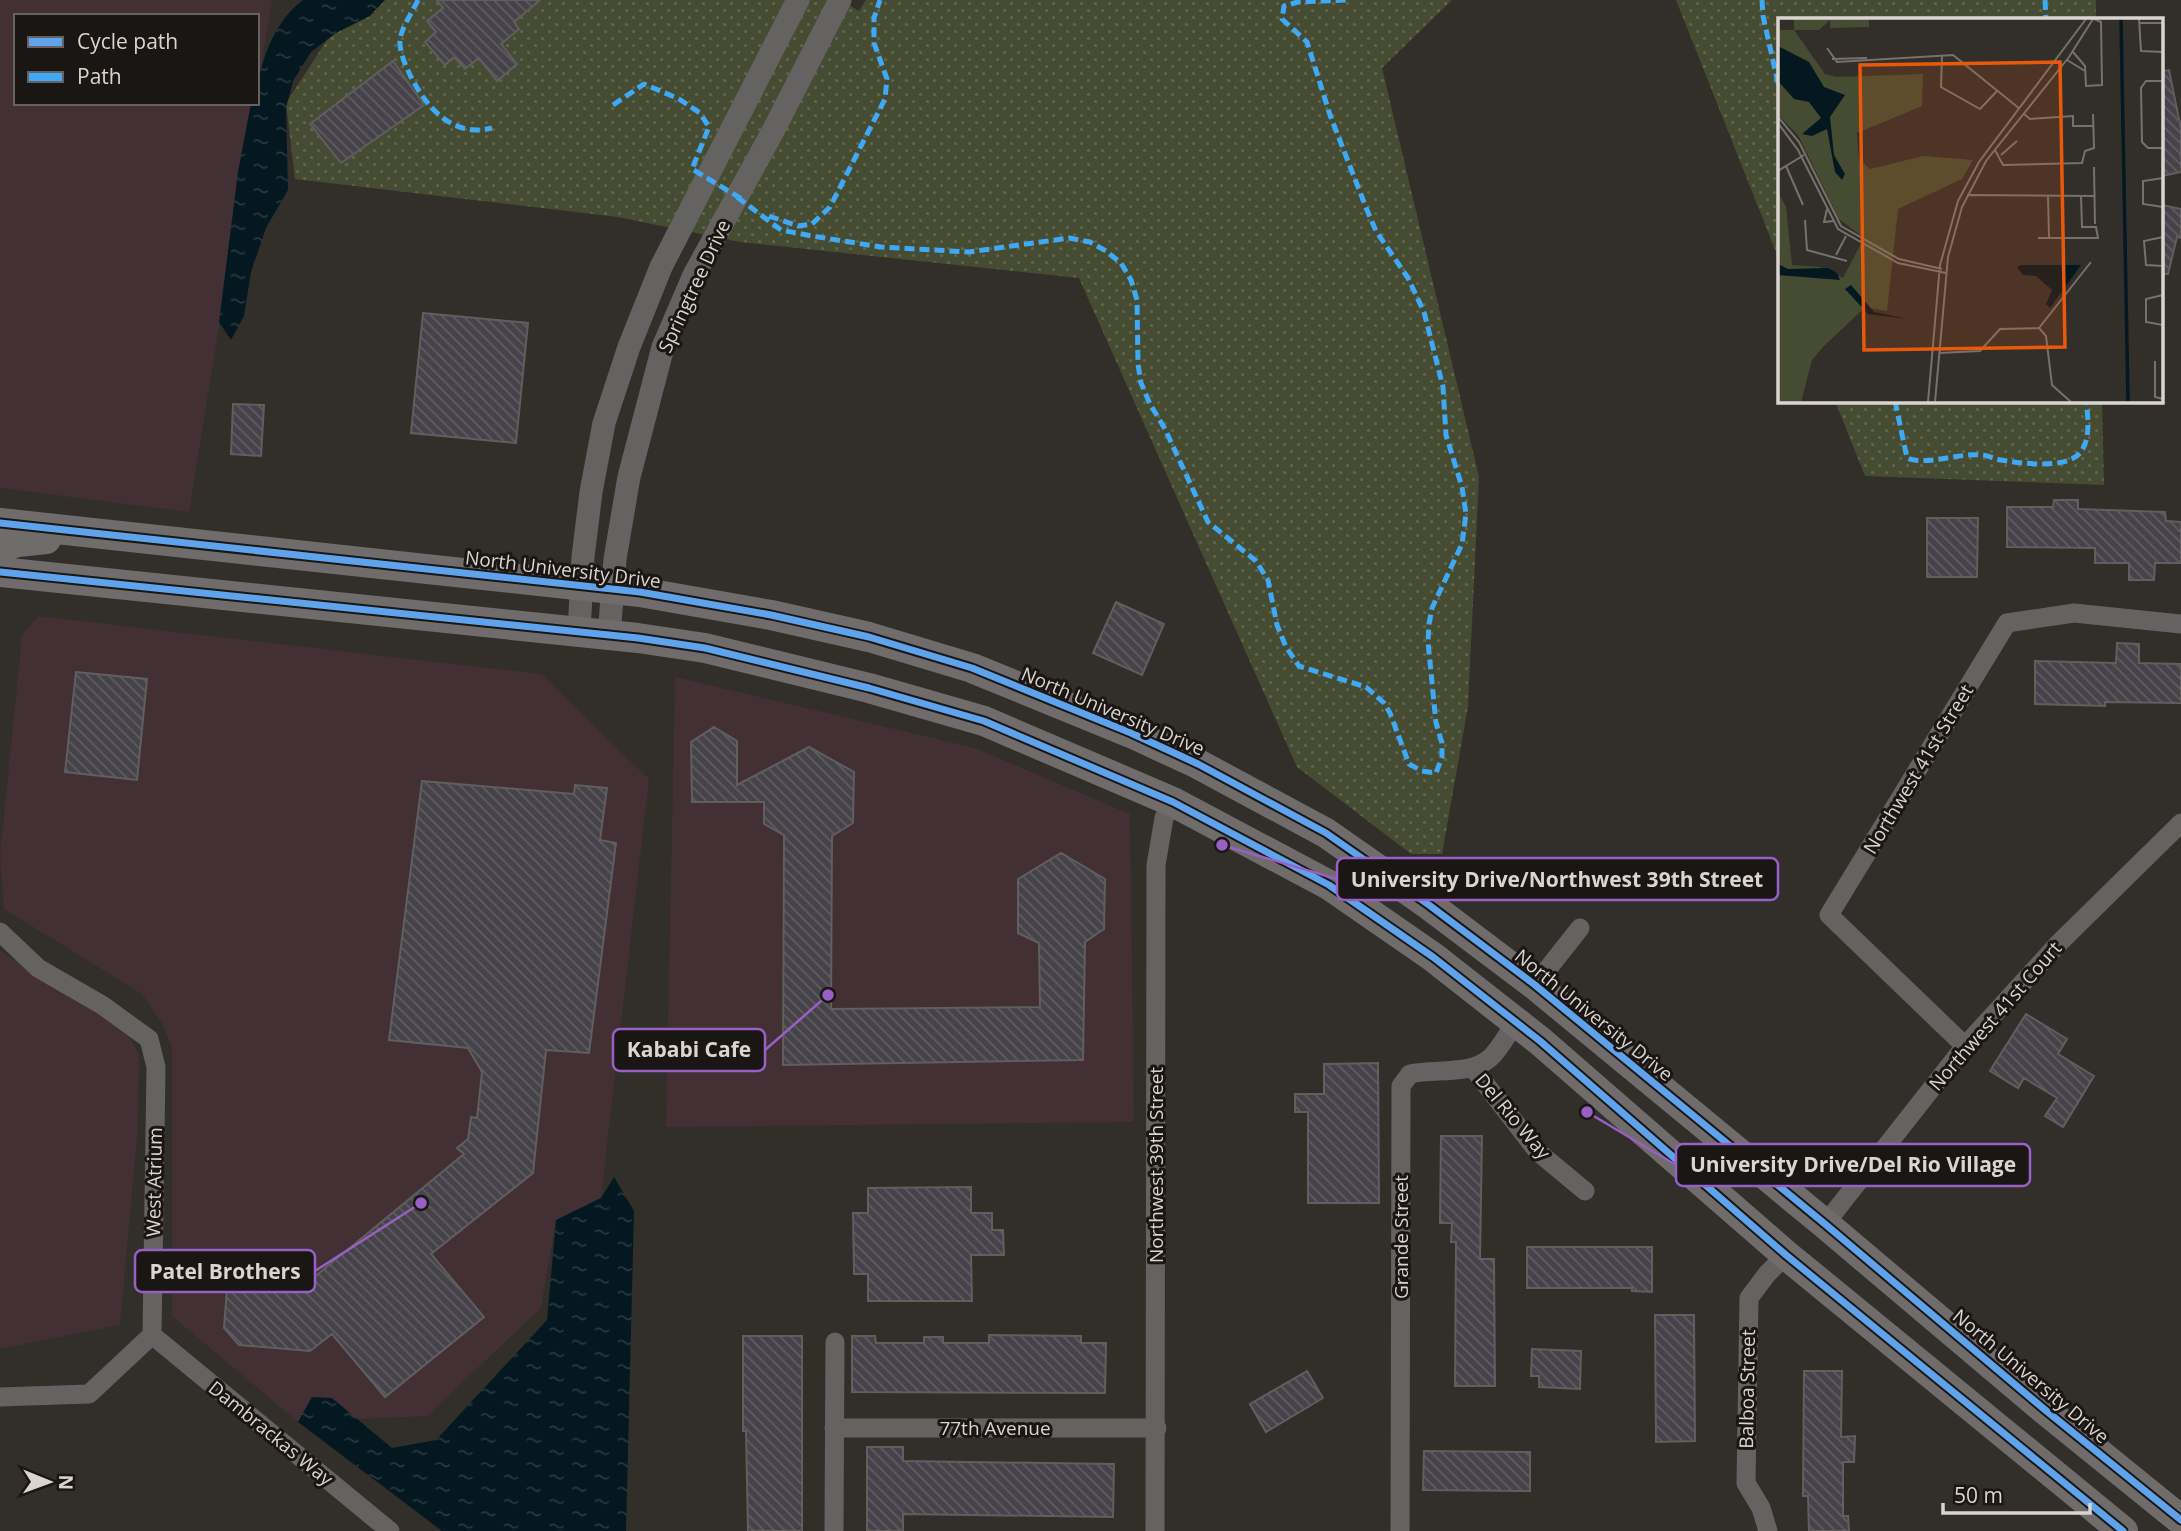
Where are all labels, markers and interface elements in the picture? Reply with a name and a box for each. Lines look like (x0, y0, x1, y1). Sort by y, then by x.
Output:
legend (14, 14, 259, 105)
inset map (1778, 18, 2164, 402)
text: Cycle path (77, 27, 178, 55)
text: Path (77, 62, 122, 90)
street label: Springtree Drive (652, 215, 736, 357)
street label: North University Drive (464, 544, 662, 594)
street label: North University Drive (1017, 661, 1209, 761)
street label: Northwest 41st Street (1857, 679, 1979, 859)
callout: University Drive/Northwest 39th Street (1337, 858, 1778, 900)
text: University Drive/Northwest 39th Street (1351, 865, 1763, 893)
street label: Northwest 41st Court (1923, 936, 2067, 1096)
street label: North University Drive (1509, 943, 1679, 1087)
callout: Kababi Cafe (613, 1029, 765, 1071)
text: Kababi Cafe (627, 1035, 751, 1063)
street label: Northwest 39th Street (1143, 1067, 1169, 1263)
street label: Del Rio Way (1469, 1068, 1557, 1165)
street label: West Atrium (140, 1127, 168, 1237)
callout: University Drive/Del Rio Village (1676, 1144, 2030, 1186)
text: University Drive/Del Rio Village (1690, 1150, 2016, 1178)
street label: Grande Street (1388, 1175, 1414, 1299)
callout: Patel Brothers (135, 1250, 315, 1292)
text: Patel Brothers (149, 1257, 301, 1285)
street label: North University Drive (1947, 1303, 2115, 1449)
street label: Balboa Street (1733, 1329, 1761, 1449)
street label: Dambrackas Way (203, 1375, 339, 1492)
street label: 77th Avenue (939, 1415, 1051, 1441)
north arrow (14, 1447, 84, 1517)
scale bar (1943, 1472, 2090, 1516)
text: N (53, 1474, 79, 1490)
text: 50 m (1954, 1481, 2003, 1509)

